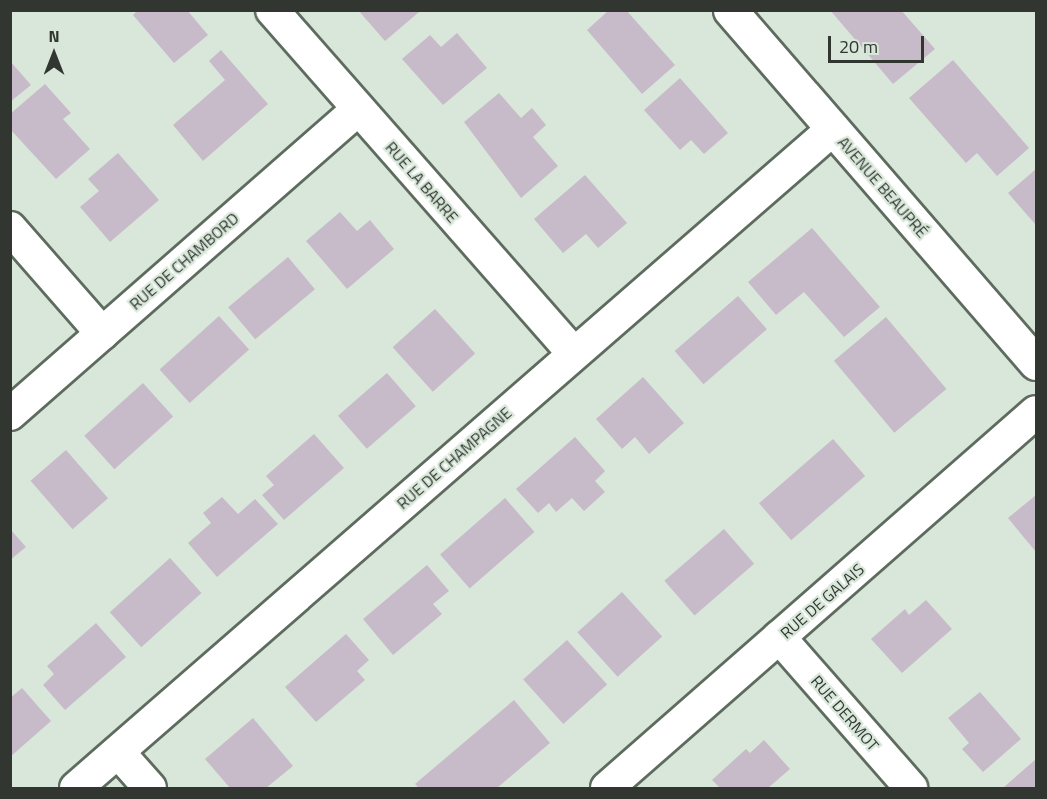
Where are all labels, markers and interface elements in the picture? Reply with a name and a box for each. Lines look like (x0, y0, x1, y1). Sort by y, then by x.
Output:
north arrow (24, 24, 84, 84)
text: N (48, 24, 60, 48)
scale bar (831, 24, 927, 62)
text: 20 m (839, 33, 878, 60)
street label: AVENUE BEAUPRÉ (834, 133, 932, 241)
street label: RUE LA BARRE (382, 138, 462, 226)
street label: RUE DE CHAMBORD (126, 208, 242, 314)
street label: RUE DE CHAMPAGNE (393, 403, 515, 513)
street label: RUE DE GALAIS (776, 560, 868, 642)
street label: RUE DERMOT (807, 671, 883, 755)

